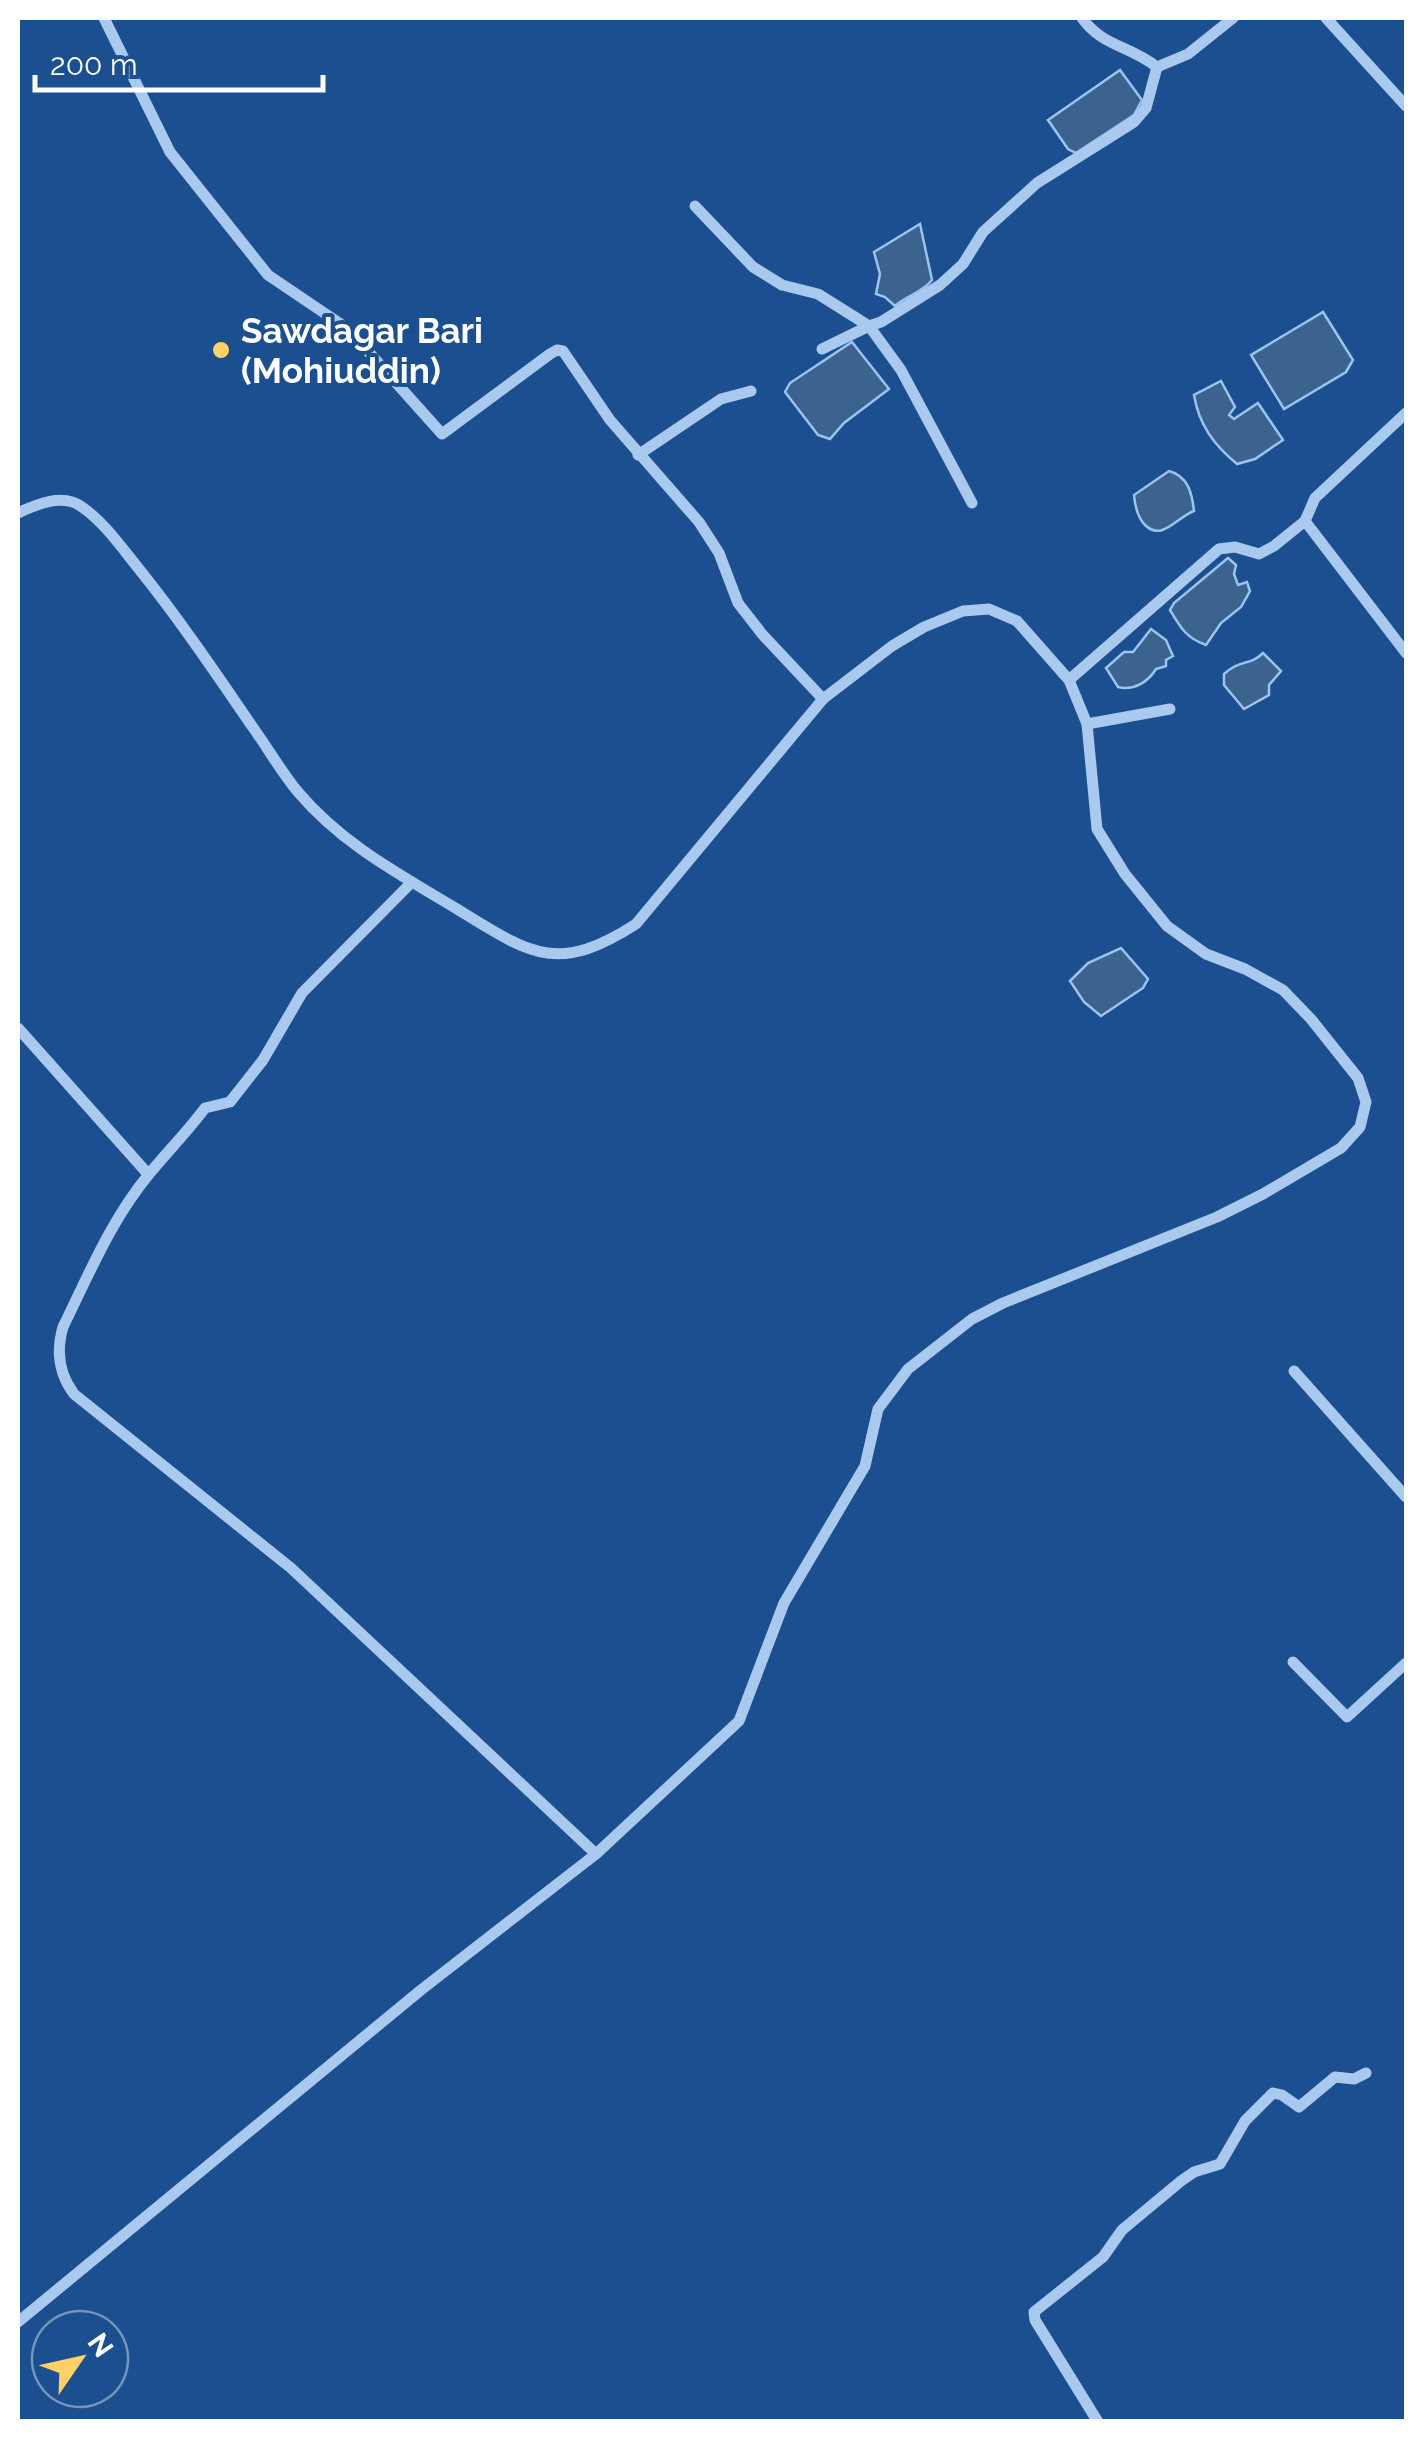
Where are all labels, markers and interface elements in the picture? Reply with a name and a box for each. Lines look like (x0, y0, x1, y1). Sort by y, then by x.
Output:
scale bar (35, 30, 322, 92)
text: 200 m (50, 47, 138, 82)
place label: Sawdagar Bari (Mohiuddin) (241, 310, 483, 391)
marker: Sawdagar Bari (Mohiuddin) (210, 339, 232, 361)
north arrow (30, 2309, 130, 2409)
text: N (81, 2327, 120, 2363)

